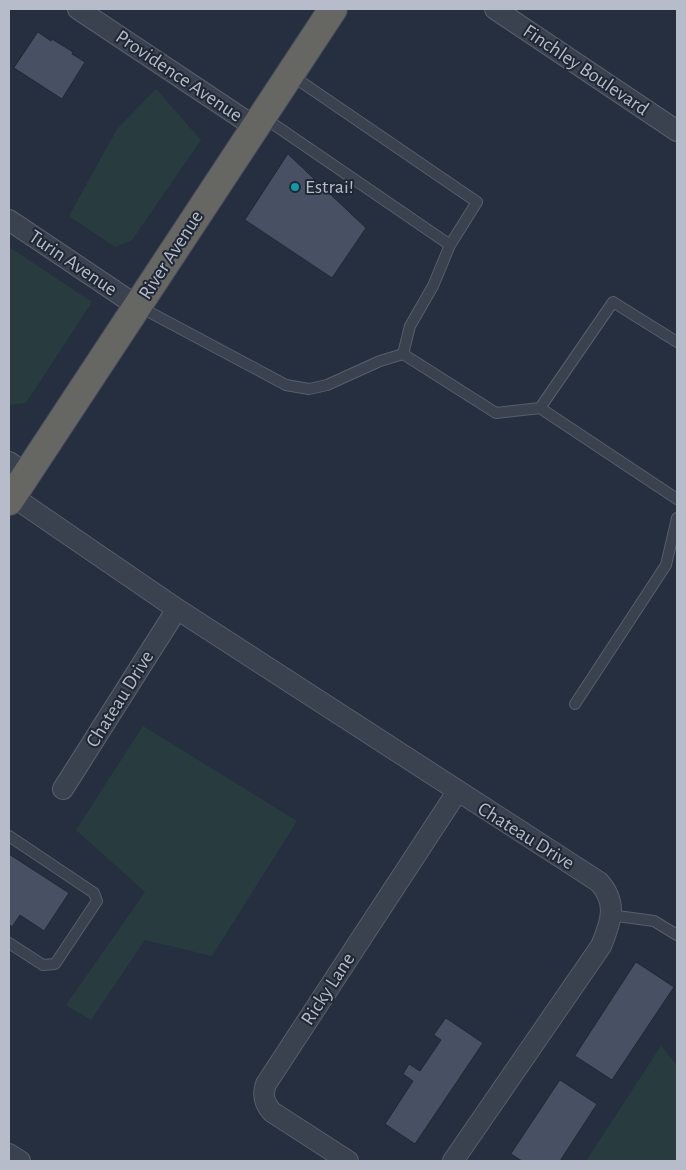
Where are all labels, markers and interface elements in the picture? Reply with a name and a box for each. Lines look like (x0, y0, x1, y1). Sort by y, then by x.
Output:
street label: Finchley Boulevard (519, 19, 653, 121)
street label: Providence Avenue (111, 25, 247, 127)
place label: Estrai! (305, 175, 354, 199)
marker: Estrai! (289, 181, 301, 193)
street label: River Avenue (133, 206, 209, 304)
street label: Turin Avenue (24, 225, 122, 301)
street label: Chateau Drive (81, 646, 159, 752)
street label: Chateau Drive (473, 797, 579, 875)
street label: Ricky Lane (296, 948, 360, 1030)

